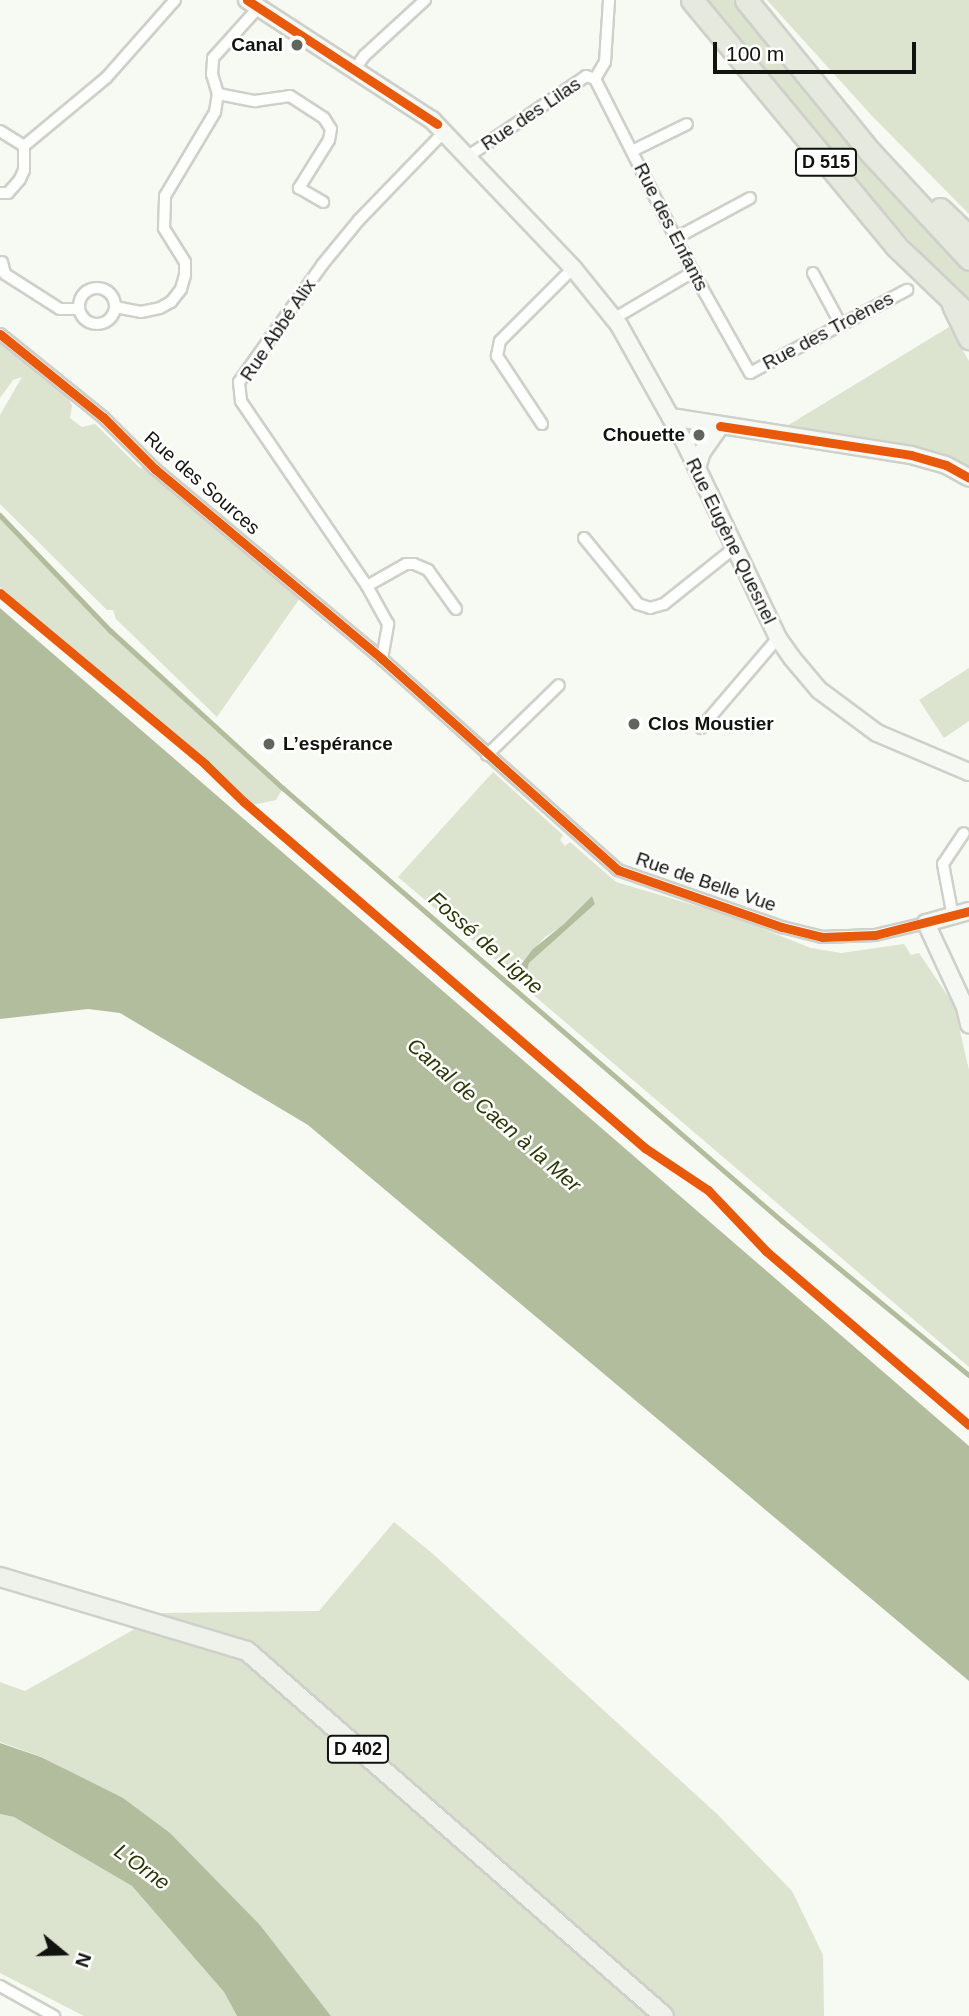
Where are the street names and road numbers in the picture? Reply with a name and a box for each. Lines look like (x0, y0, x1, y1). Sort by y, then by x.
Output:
street label: Rue des Lilas (477, 72, 585, 156)
road number: D 515 (794, 148, 858, 176)
street label: Rue des Enfants (629, 159, 713, 295)
street label: Rue Abbé Alix (235, 274, 321, 386)
street label: Rue des Troènes (759, 287, 897, 375)
street label: Rue des Sources (140, 427, 264, 539)
street label: Rue Eugène Quesnel (681, 454, 781, 628)
street label: Rue de Belle Vue (633, 847, 779, 917)
road number: D 402 (326, 1734, 390, 1764)

